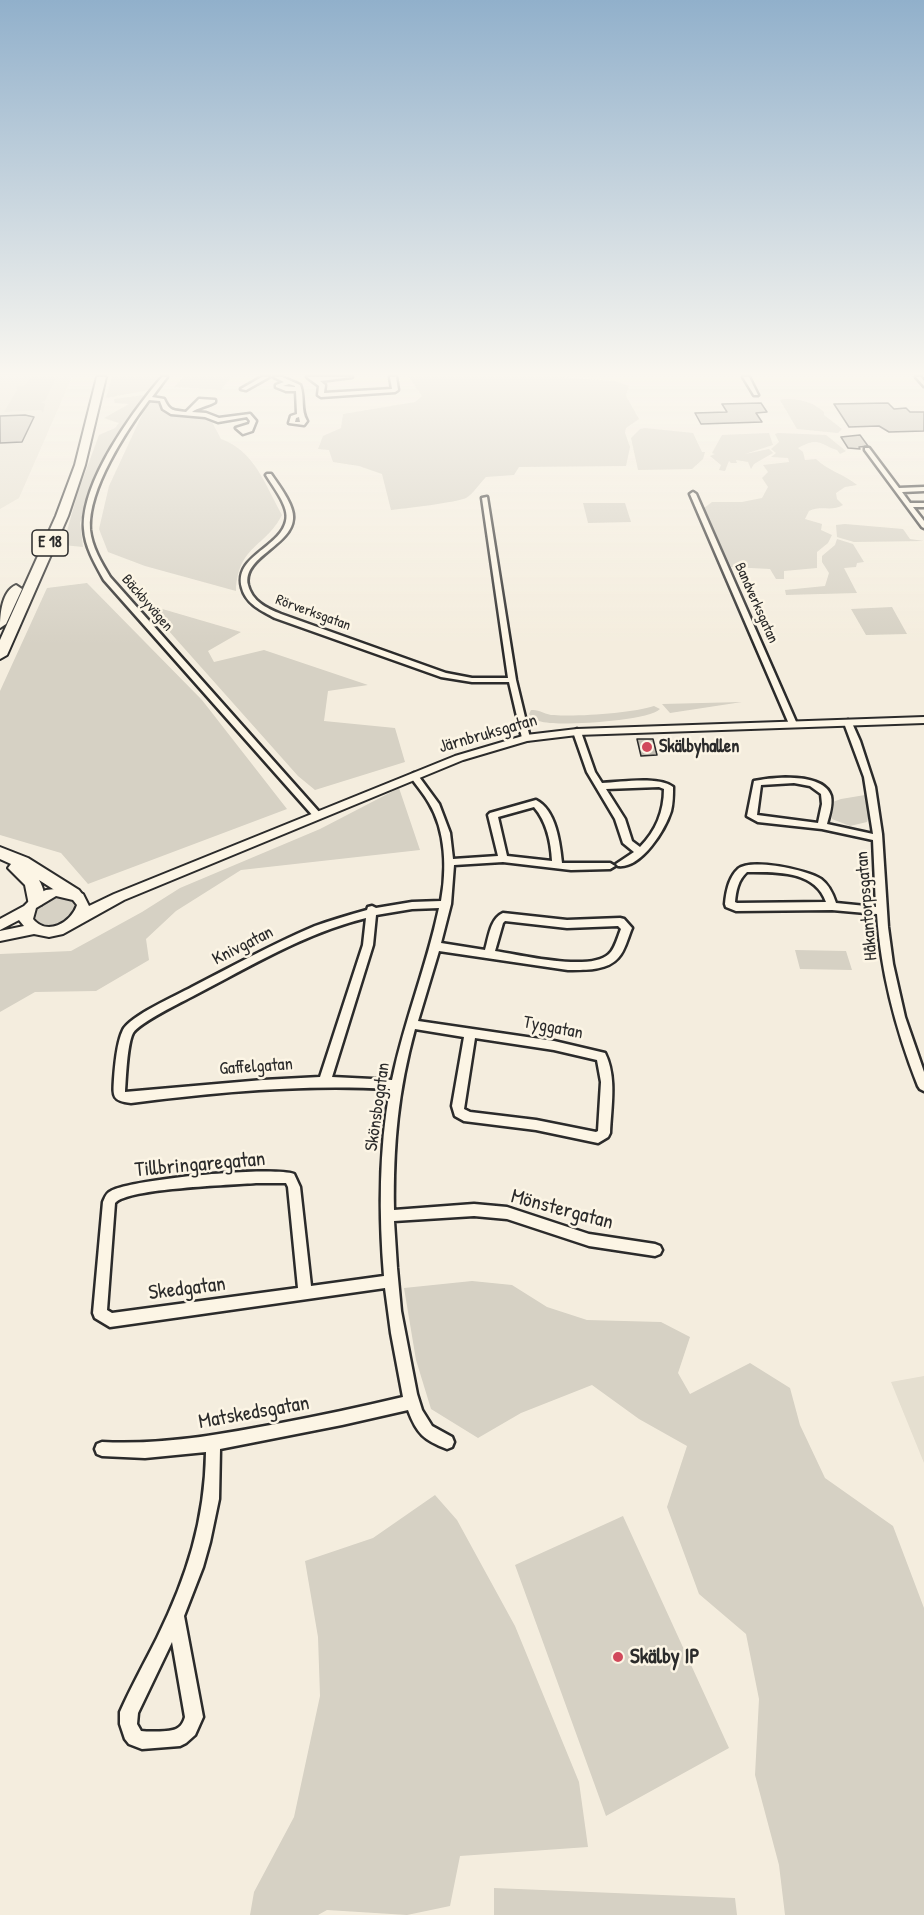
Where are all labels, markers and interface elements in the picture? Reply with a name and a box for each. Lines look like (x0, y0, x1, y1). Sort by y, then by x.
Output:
road number: E 18 (32, 530, 68, 556)
street label: Bandverksgatan (730, 560, 782, 646)
street label: Bäckbyvägen (117, 571, 177, 635)
street label: Rörverksgatan (273, 591, 353, 635)
street label: Järnbruksgatan (436, 710, 540, 758)
place label: Skälbyhallen (659, 736, 739, 758)
marker: Skälbyhallen (640, 740, 654, 754)
street label: Håkantorpsgatan (851, 850, 883, 962)
street label: Knivgatan (209, 922, 277, 970)
street label: Tyggatan (521, 1012, 585, 1044)
street label: Gaffelgatan (219, 1054, 293, 1080)
street label: Skönsbogatan (361, 1061, 395, 1153)
street label: Tillbringaregatan (134, 1147, 266, 1183)
street label: Mönstergatan (508, 1184, 616, 1236)
street label: Skedgatan (147, 1272, 227, 1306)
street label: Matskedsgatan (197, 1391, 311, 1435)
place label: Skälby IP (630, 1644, 700, 1670)
marker: Skälby IP (611, 1650, 625, 1664)

